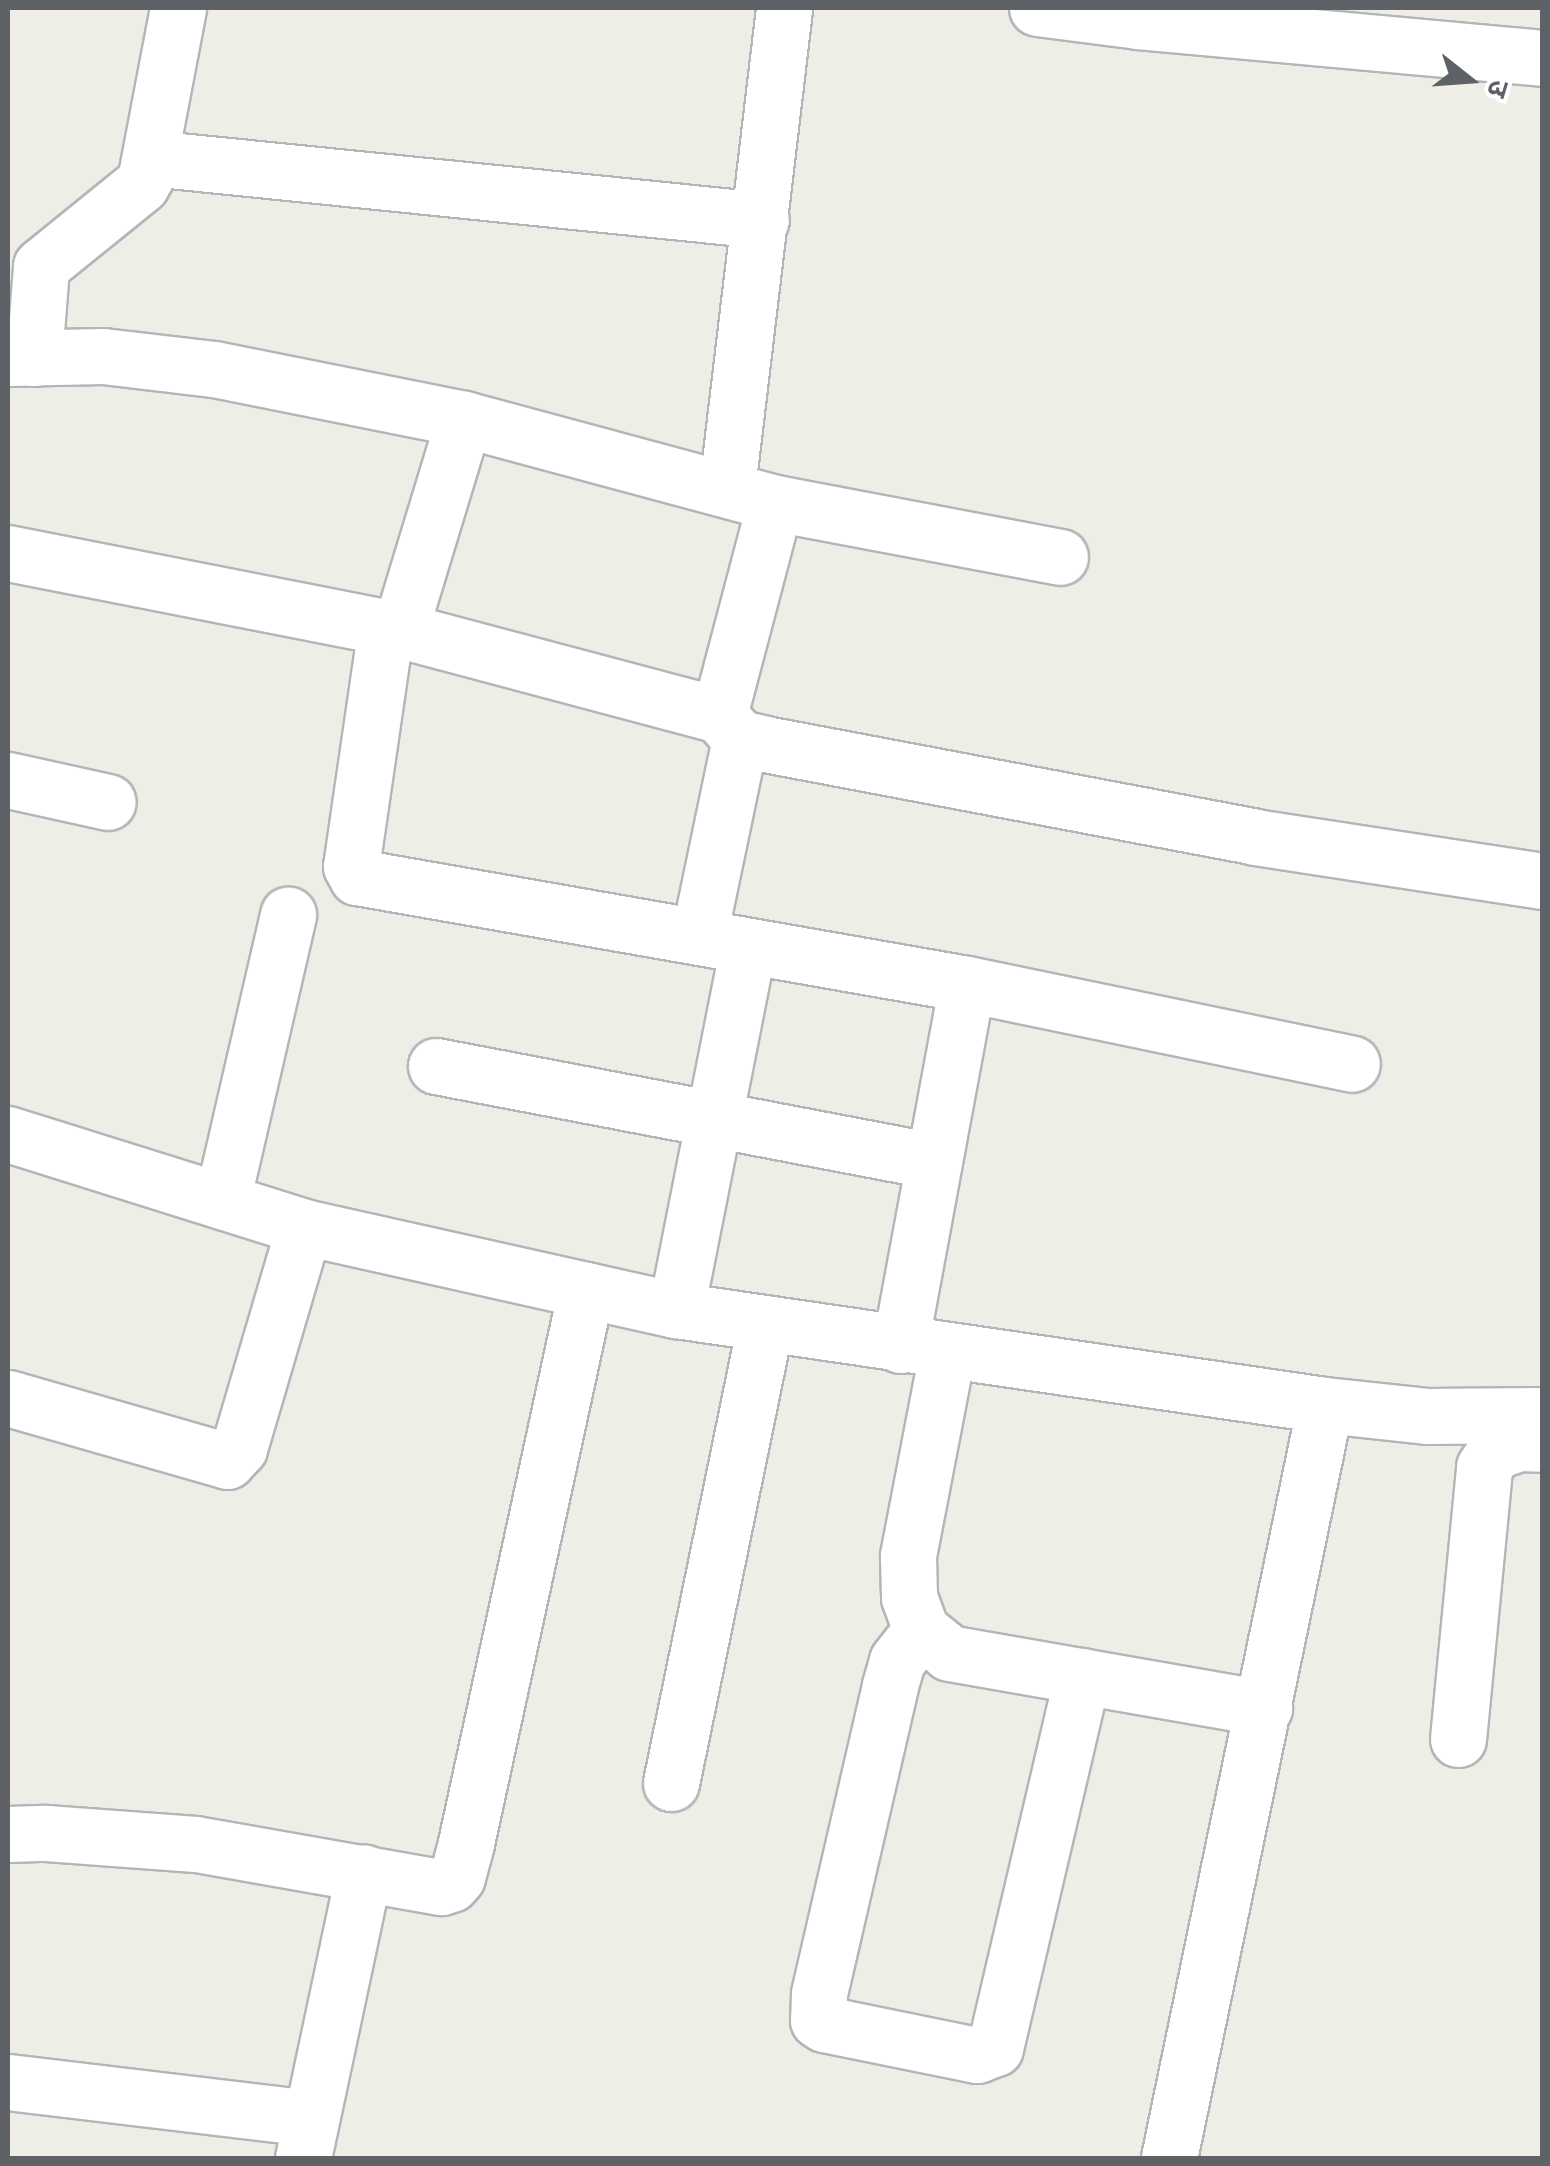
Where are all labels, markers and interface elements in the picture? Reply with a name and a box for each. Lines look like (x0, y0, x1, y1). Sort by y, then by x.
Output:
north arrow (1420, 30, 1520, 130)
text: उ (1481, 76, 1517, 102)

